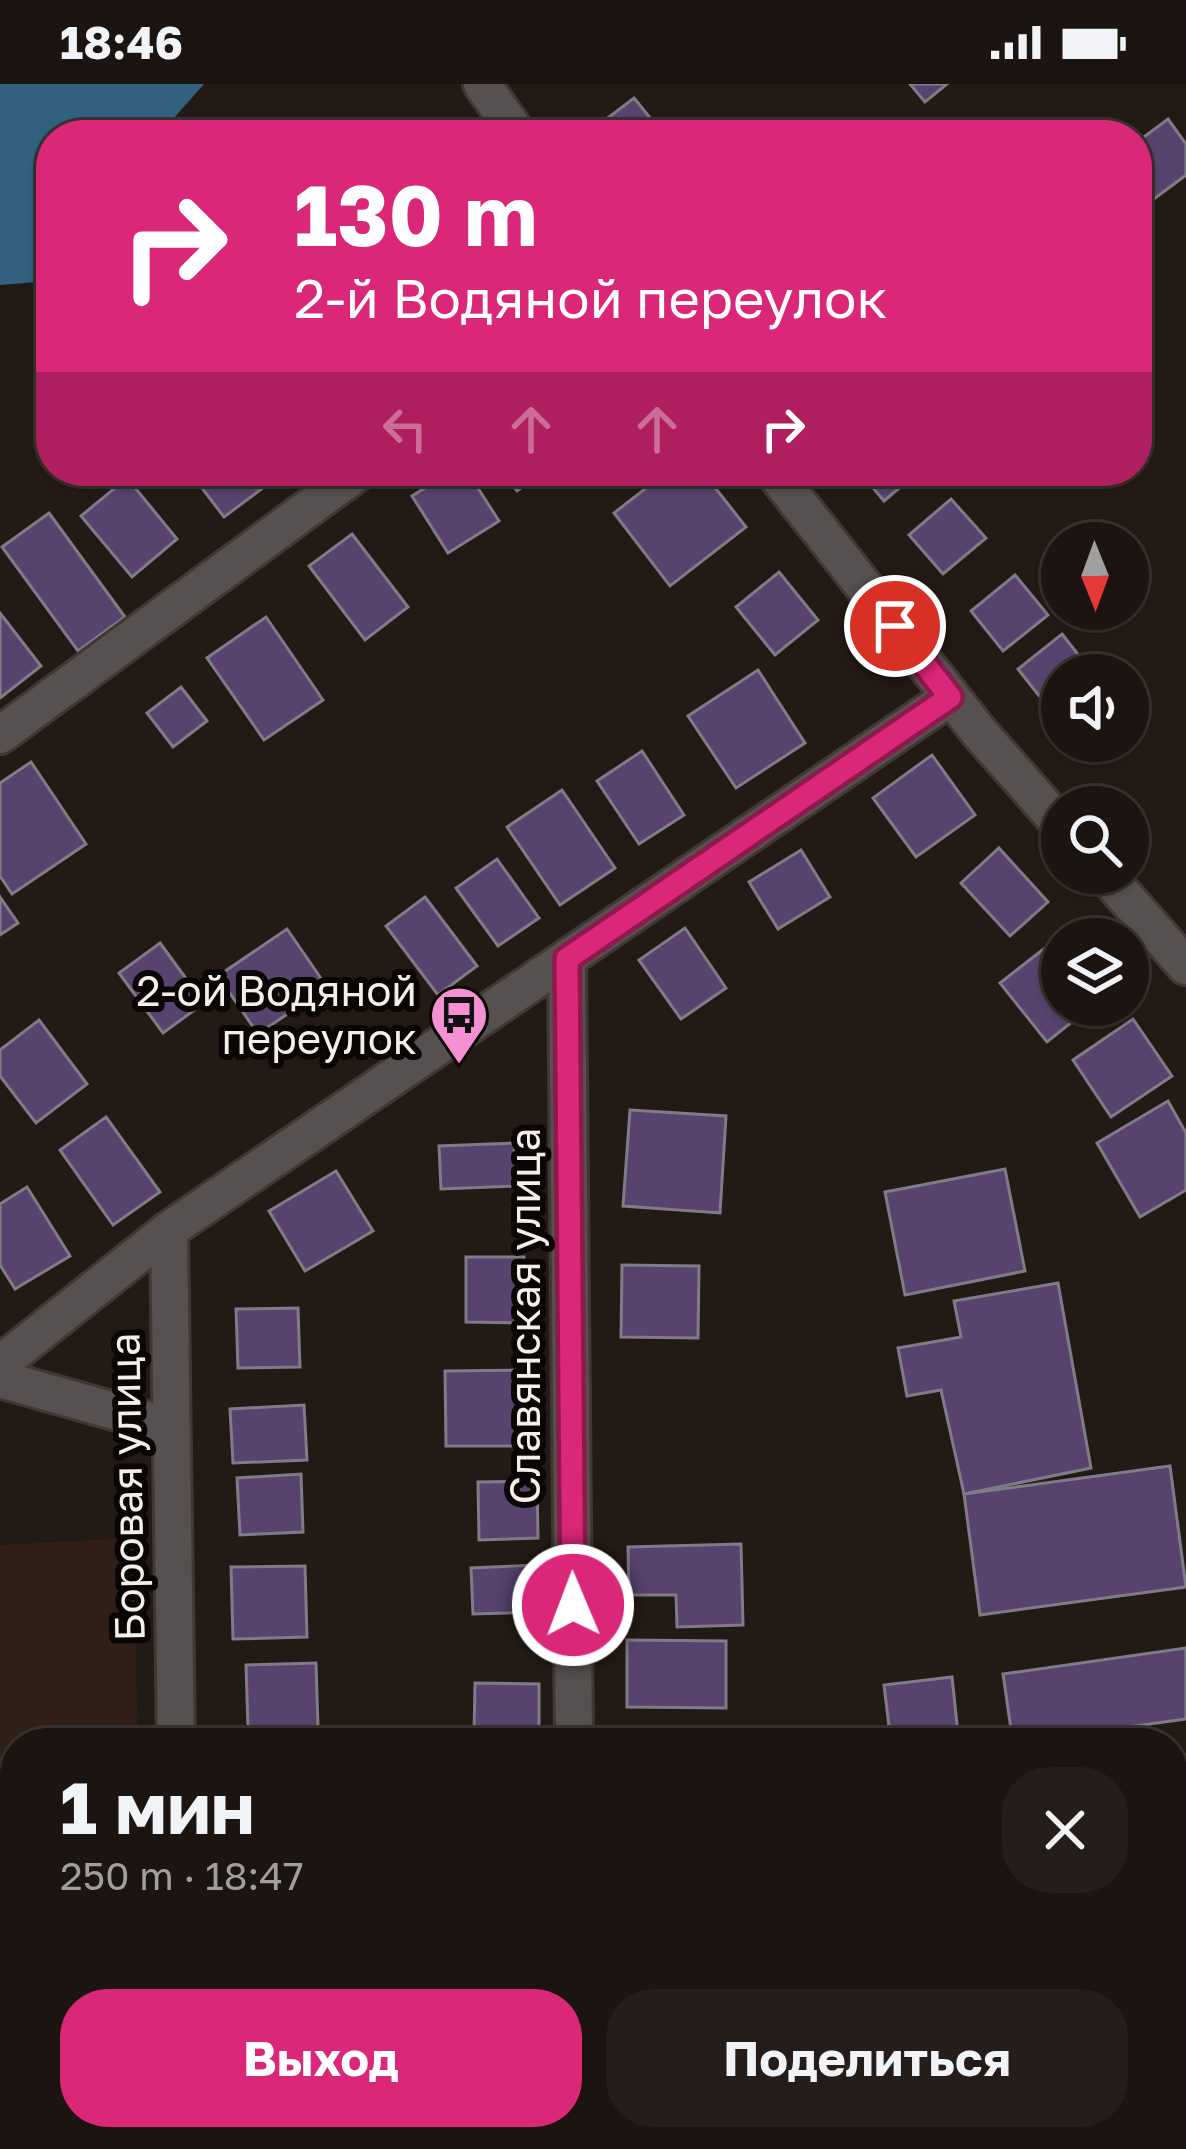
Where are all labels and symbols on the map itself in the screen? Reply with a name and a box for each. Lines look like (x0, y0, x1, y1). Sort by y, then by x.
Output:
north arrow (1041, 522, 1149, 630)
pin (844, 575, 946, 677)
place label: 2-ой Водяной переулок (136, 965, 417, 1063)
bus stop icon: 2-ой Водяной переулок (428, 984, 490, 1066)
street label: Славянская улица (499, 1128, 549, 1504)
street label: Боровая улица (98, 1332, 154, 1642)
position arrow (510, 1542, 636, 1668)

